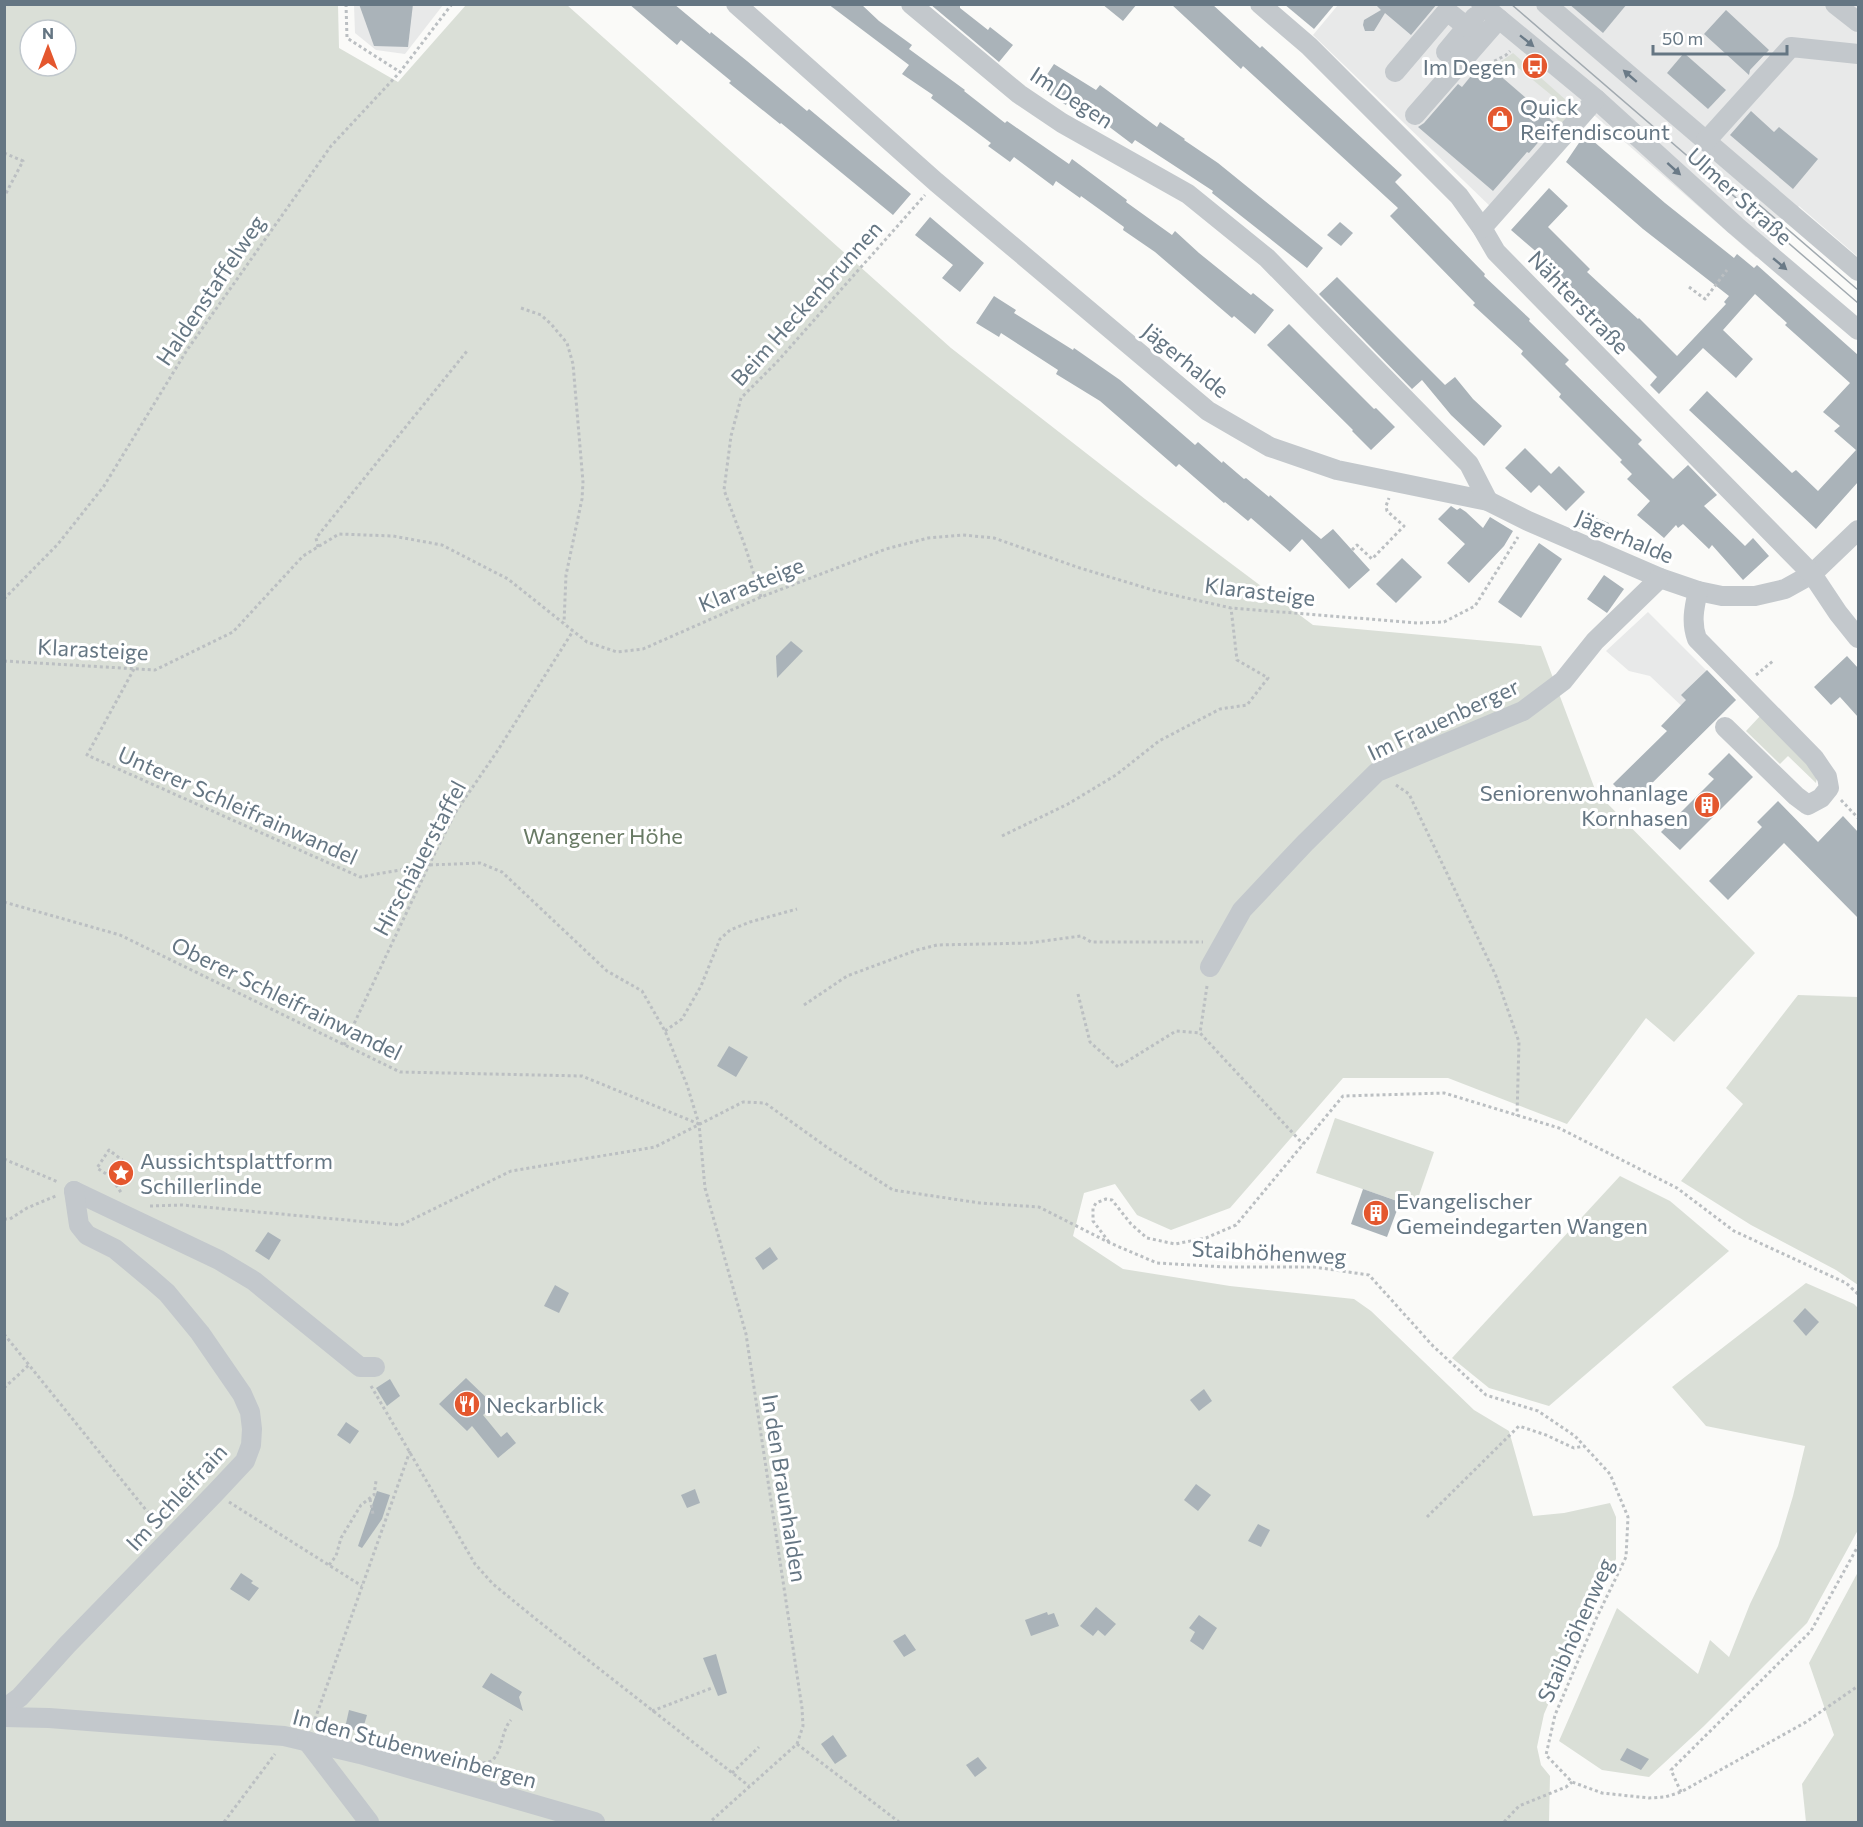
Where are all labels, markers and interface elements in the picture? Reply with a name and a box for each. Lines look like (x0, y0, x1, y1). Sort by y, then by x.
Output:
north arrow (18, 18, 78, 78)
scale bar (1653, 18, 1786, 56)
text: N (42, 23, 54, 42)
text: 50 m (1662, 27, 1703, 49)
one-way arrow (1519, 34, 1534, 47)
bus stop icon: Im Degen (1520, 51, 1550, 81)
place label: Im Degen (1423, 53, 1516, 80)
street label: Im Degen (1026, 60, 1118, 134)
one-way arrow (1623, 70, 1638, 83)
place label: Quick Reifendiscount (1520, 93, 1670, 145)
shop icon: Quick Reifendiscount (1485, 104, 1515, 134)
street label: Ulmer Straße (1682, 142, 1798, 250)
one-way arrow (1666, 162, 1681, 176)
street label: Haldenstaffelweg (150, 210, 270, 370)
street label: Beim Heckenbrunnen (725, 215, 887, 391)
street label: Nähterstraße (1523, 245, 1635, 359)
one-way arrow (1772, 257, 1787, 270)
street label: Jägerhalde (1137, 317, 1235, 403)
street label: Jägerhalde (1572, 503, 1678, 569)
street label: Klarasteige (694, 551, 808, 617)
street label: Klarasteige (1203, 571, 1317, 611)
street label: Klarasteige (37, 633, 149, 665)
street label: Im Frauenberger (1363, 672, 1523, 766)
street label: Unterer Schleifrainwandel (114, 740, 362, 870)
street label: Hirschäuerstaffel (367, 776, 471, 940)
place label: Seniorenwohnanlage Kornhasen (1480, 779, 1688, 831)
building icon: Seniorenwohnanlage Kornhasen (1692, 790, 1722, 820)
park label: Wangener Höhe (523, 822, 683, 849)
street label: Oberer Schleifrainwandel (167, 930, 407, 1066)
place label: Aussichtsplattform Schillerlinde (140, 1147, 333, 1199)
place icon: Aussichtsplattform Schillerlinde (106, 1158, 136, 1188)
place label: Evangelischer Gemeindegarten Wangen (1396, 1187, 1648, 1239)
building icon: Evangelischer Gemeindegarten Wangen (1361, 1198, 1391, 1228)
street label: Staibhöhenweg (1191, 1234, 1347, 1270)
restaurant icon: Neckarblick (452, 1389, 482, 1419)
place label: Neckarblick (486, 1391, 604, 1418)
street label: In den Braunhalden (757, 1392, 813, 1584)
street label: Im Schleifrain (120, 1438, 232, 1556)
street label: Staibhöhenweg (1531, 1554, 1619, 1706)
street label: In den Stubenweinbergen (290, 1702, 540, 1794)

